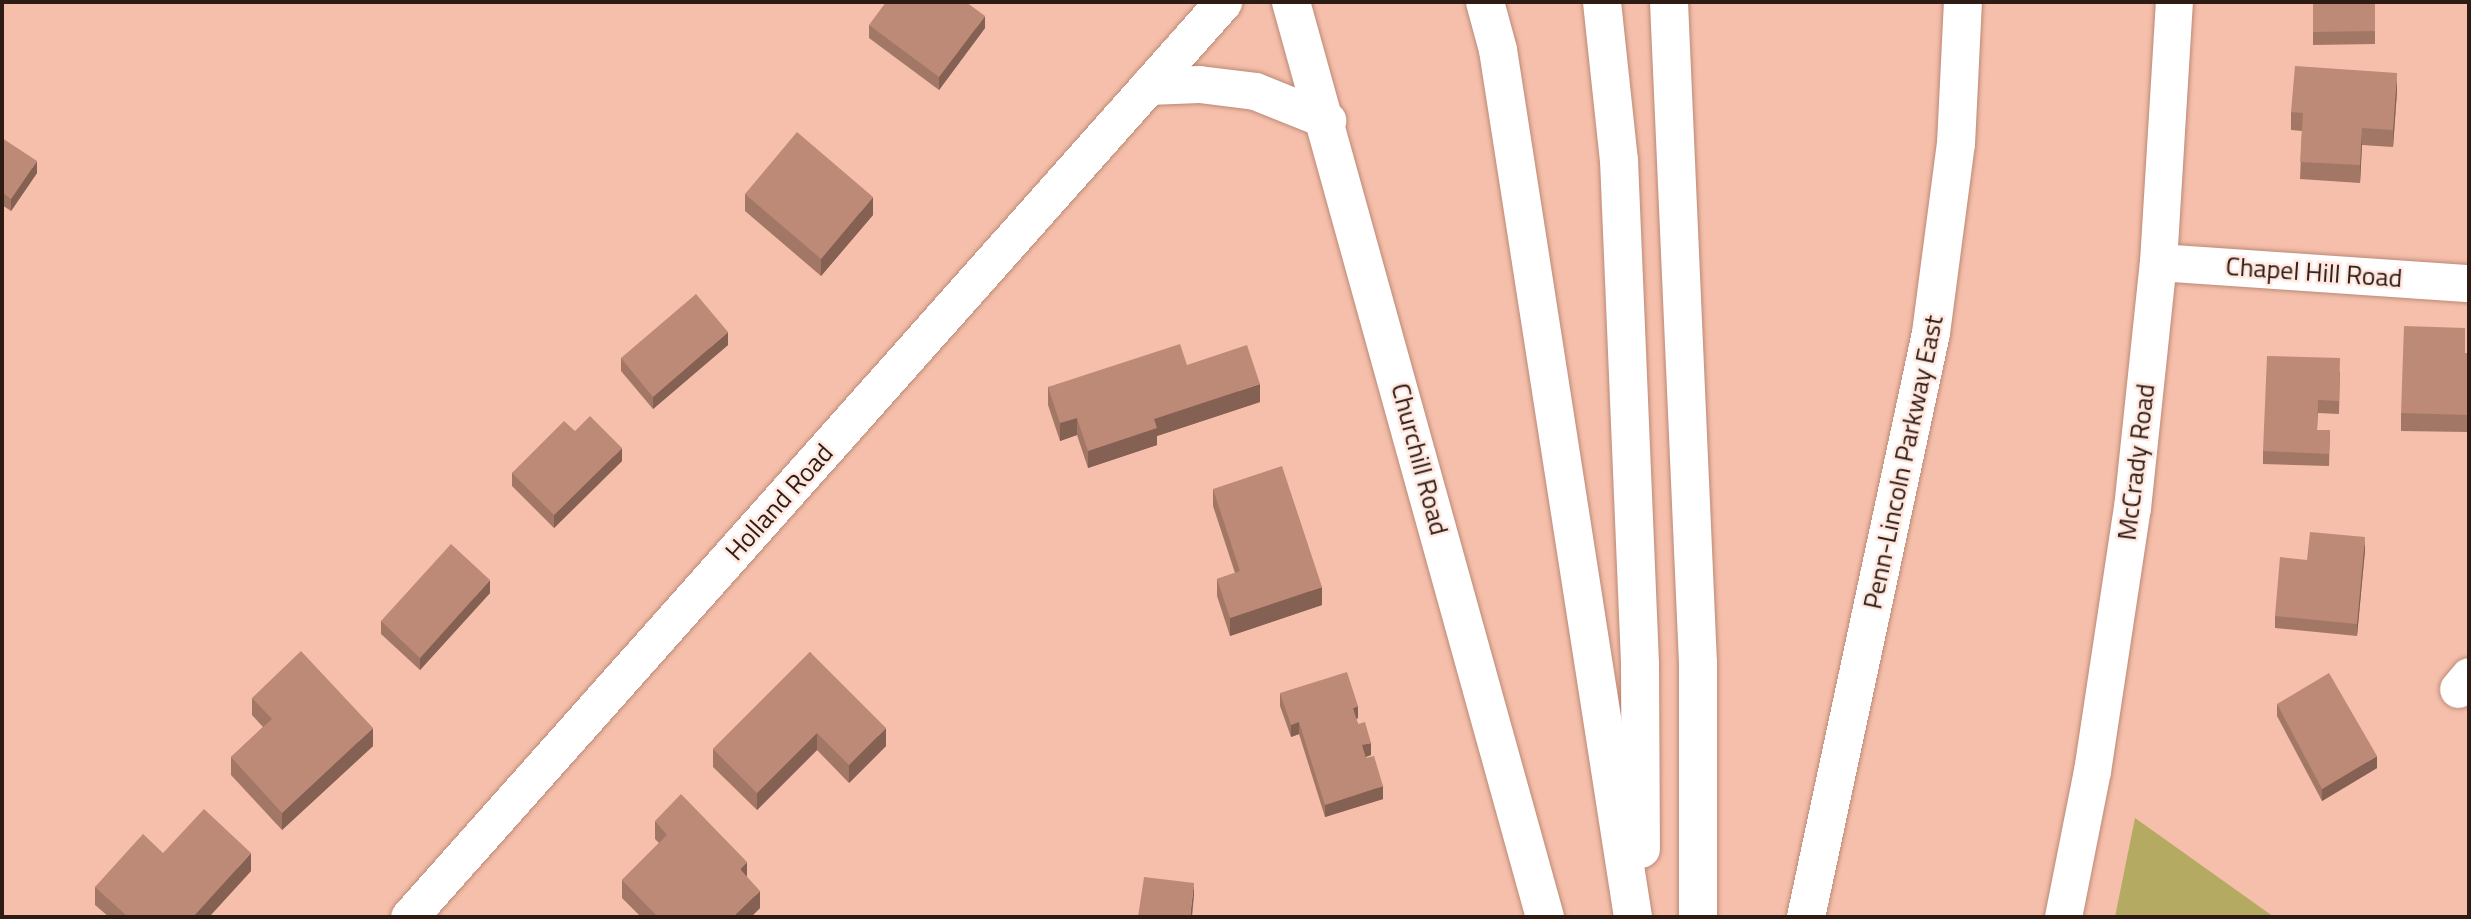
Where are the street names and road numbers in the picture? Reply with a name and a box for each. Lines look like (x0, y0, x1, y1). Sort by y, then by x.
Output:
street label: Chapel Hill Road (2225, 250, 2403, 294)
street label: Penn-Lincoln Parkway East (1857, 312, 1949, 612)
street label: Churchill Road (1385, 380, 1455, 538)
street label: McCrady Road (2111, 382, 2161, 542)
street label: Holland Road (719, 437, 839, 567)

